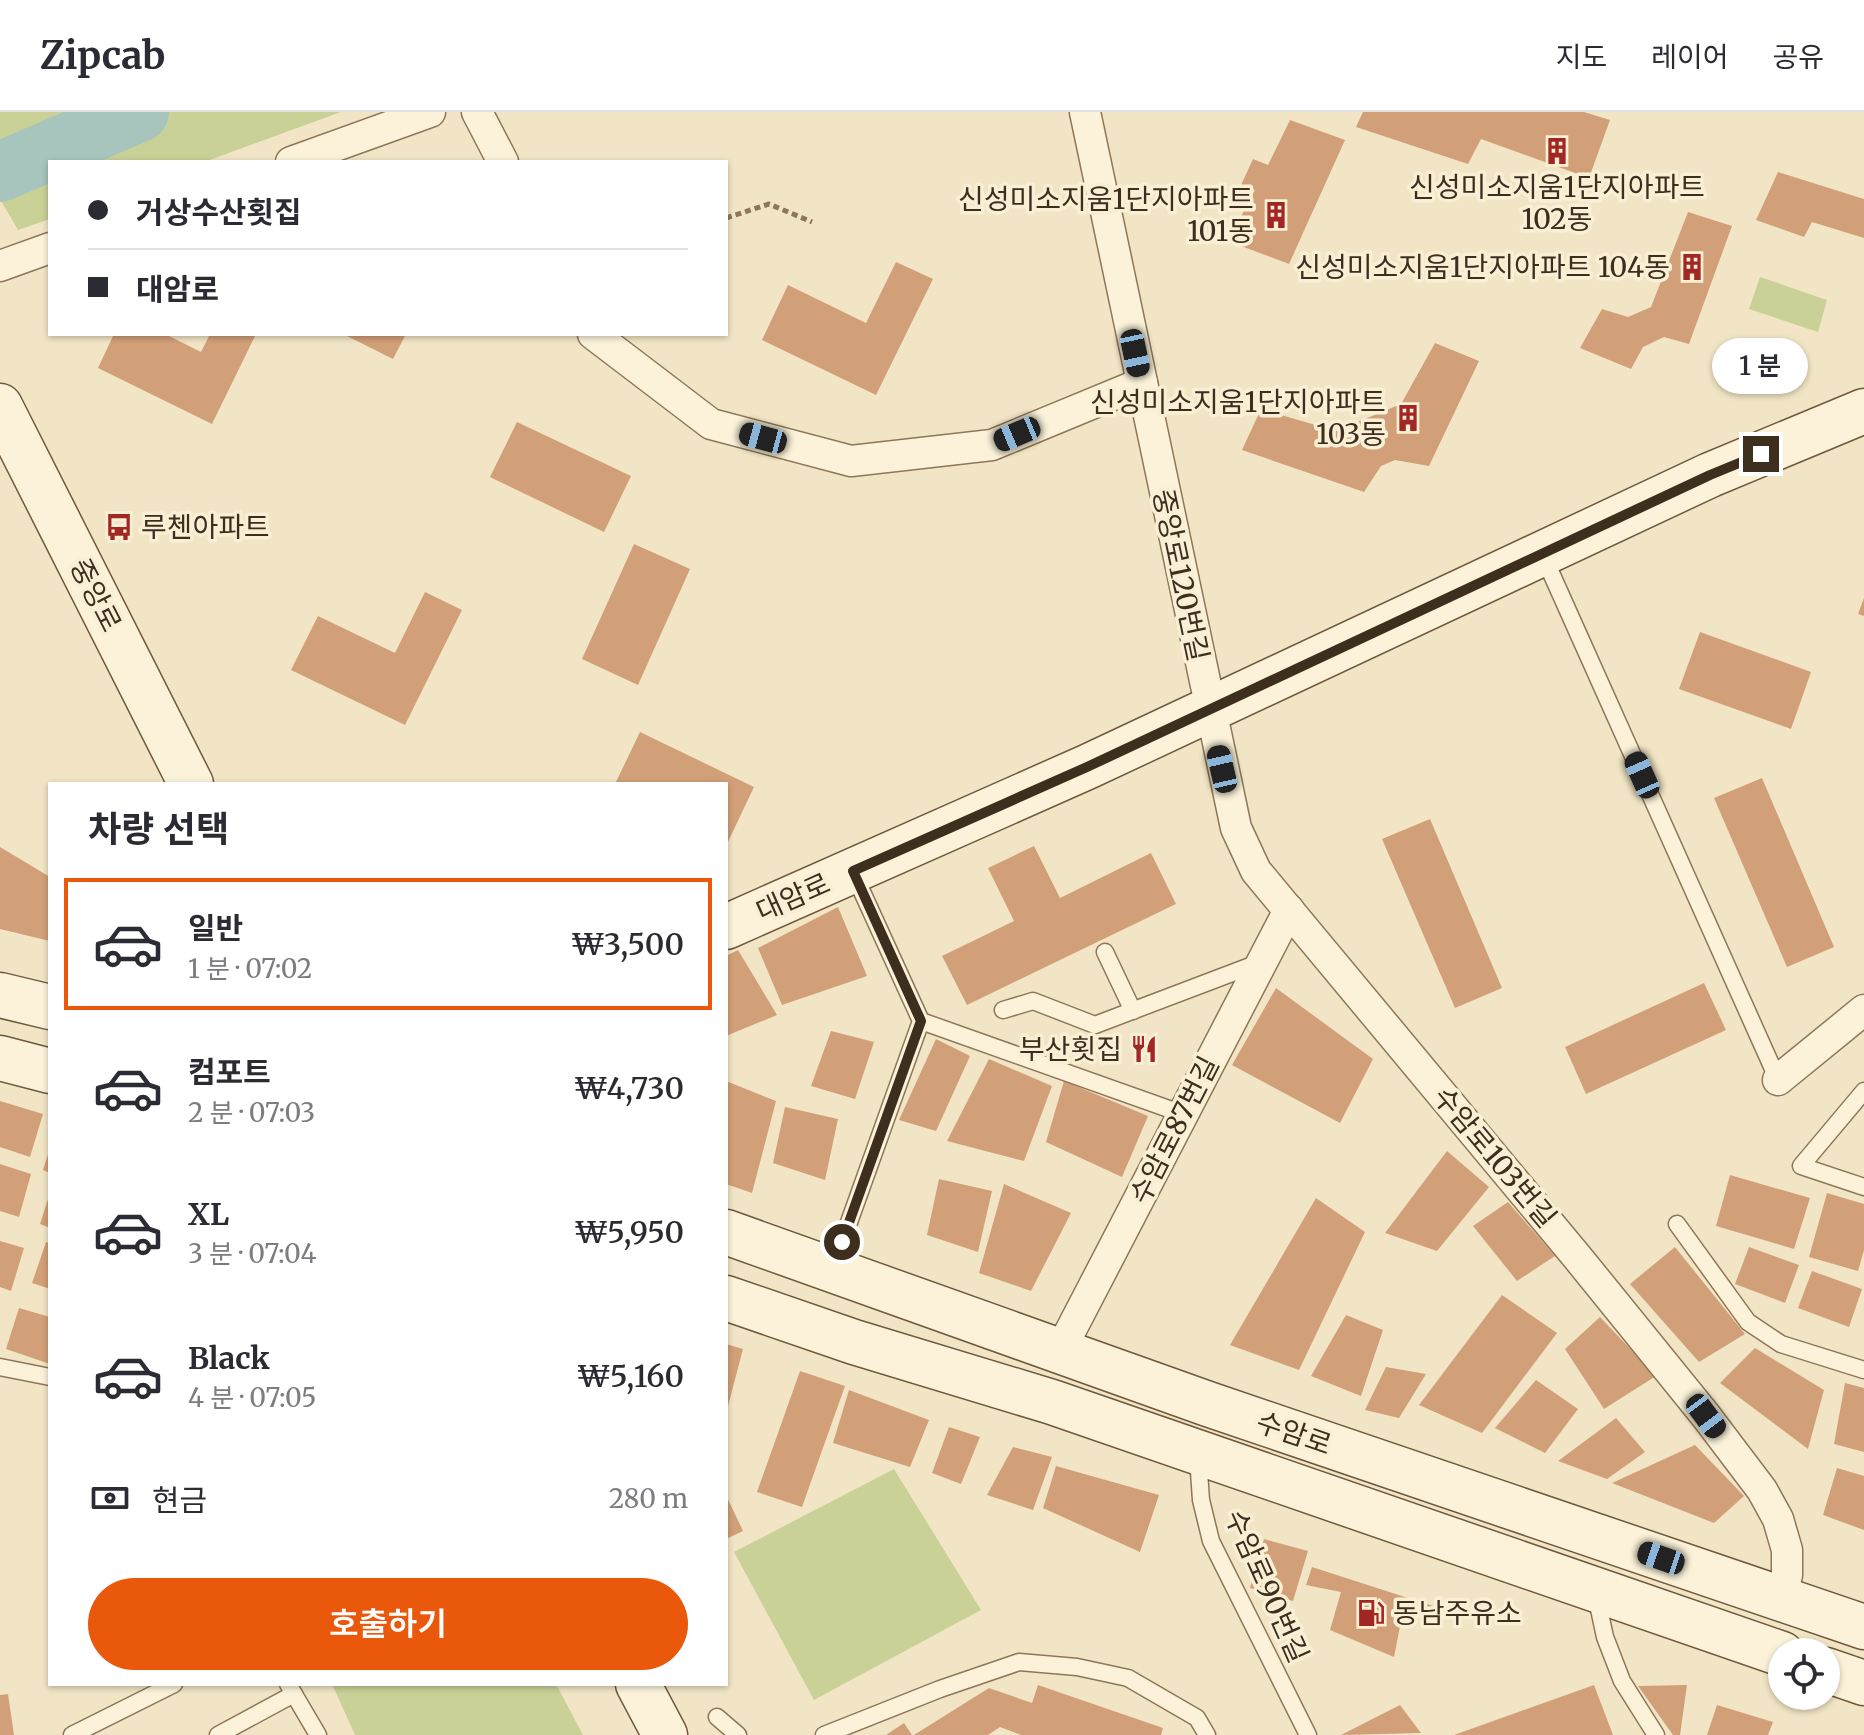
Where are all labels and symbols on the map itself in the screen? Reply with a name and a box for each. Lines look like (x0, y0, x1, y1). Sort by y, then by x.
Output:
building icon: 신성미소지움1단지아파트 102동 (1542, 136, 1572, 166)
place label: 신성미소지움1단지아파트 102동 (1409, 169, 1705, 237)
place label: 신성미소지움1단지아파트 101동 (958, 181, 1254, 249)
building icon: 신성미소지움1단지아파트 101동 (1261, 200, 1291, 230)
place label: 신성미소지움1단지아파트 104동 (1295, 249, 1670, 285)
building icon: 신성미소지움1단지아파트 104동 (1677, 252, 1707, 282)
car (1118, 327, 1152, 379)
callout: 1 분 (1713, 338, 1809, 394)
place label: 신성미소지움1단지아파트 103동 (1090, 384, 1386, 452)
building icon: 신성미소지움1단지아파트 103동 (1393, 403, 1423, 433)
car (990, 414, 1044, 454)
car (737, 420, 789, 456)
route end (1743, 436, 1779, 472)
street label: 중앙로120번길 (1145, 486, 1217, 664)
place label: 루첸아파트 (141, 509, 270, 545)
bus stop icon: 루첸아파트 (104, 512, 134, 542)
street label: 중앙로 (62, 552, 130, 638)
car (1205, 743, 1239, 795)
car (1621, 748, 1663, 802)
street label: 대암로 (750, 865, 836, 929)
place label: 부산횟집 (1019, 1031, 1122, 1067)
restaurant icon: 부산횟집 (1129, 1034, 1159, 1064)
street label: 수암로87번길 (1121, 1050, 1227, 1210)
street label: 수암로103번길 (1426, 1079, 1564, 1235)
route start (824, 1224, 860, 1260)
car (1682, 1390, 1730, 1442)
street label: 수암로 (1252, 1403, 1336, 1463)
street label: 수암로90번길 (1217, 1504, 1317, 1668)
car (1634, 1539, 1688, 1577)
place label: 동남주유소 (1393, 1595, 1522, 1631)
fuel station icon: 동남주유소 (1356, 1598, 1386, 1628)

